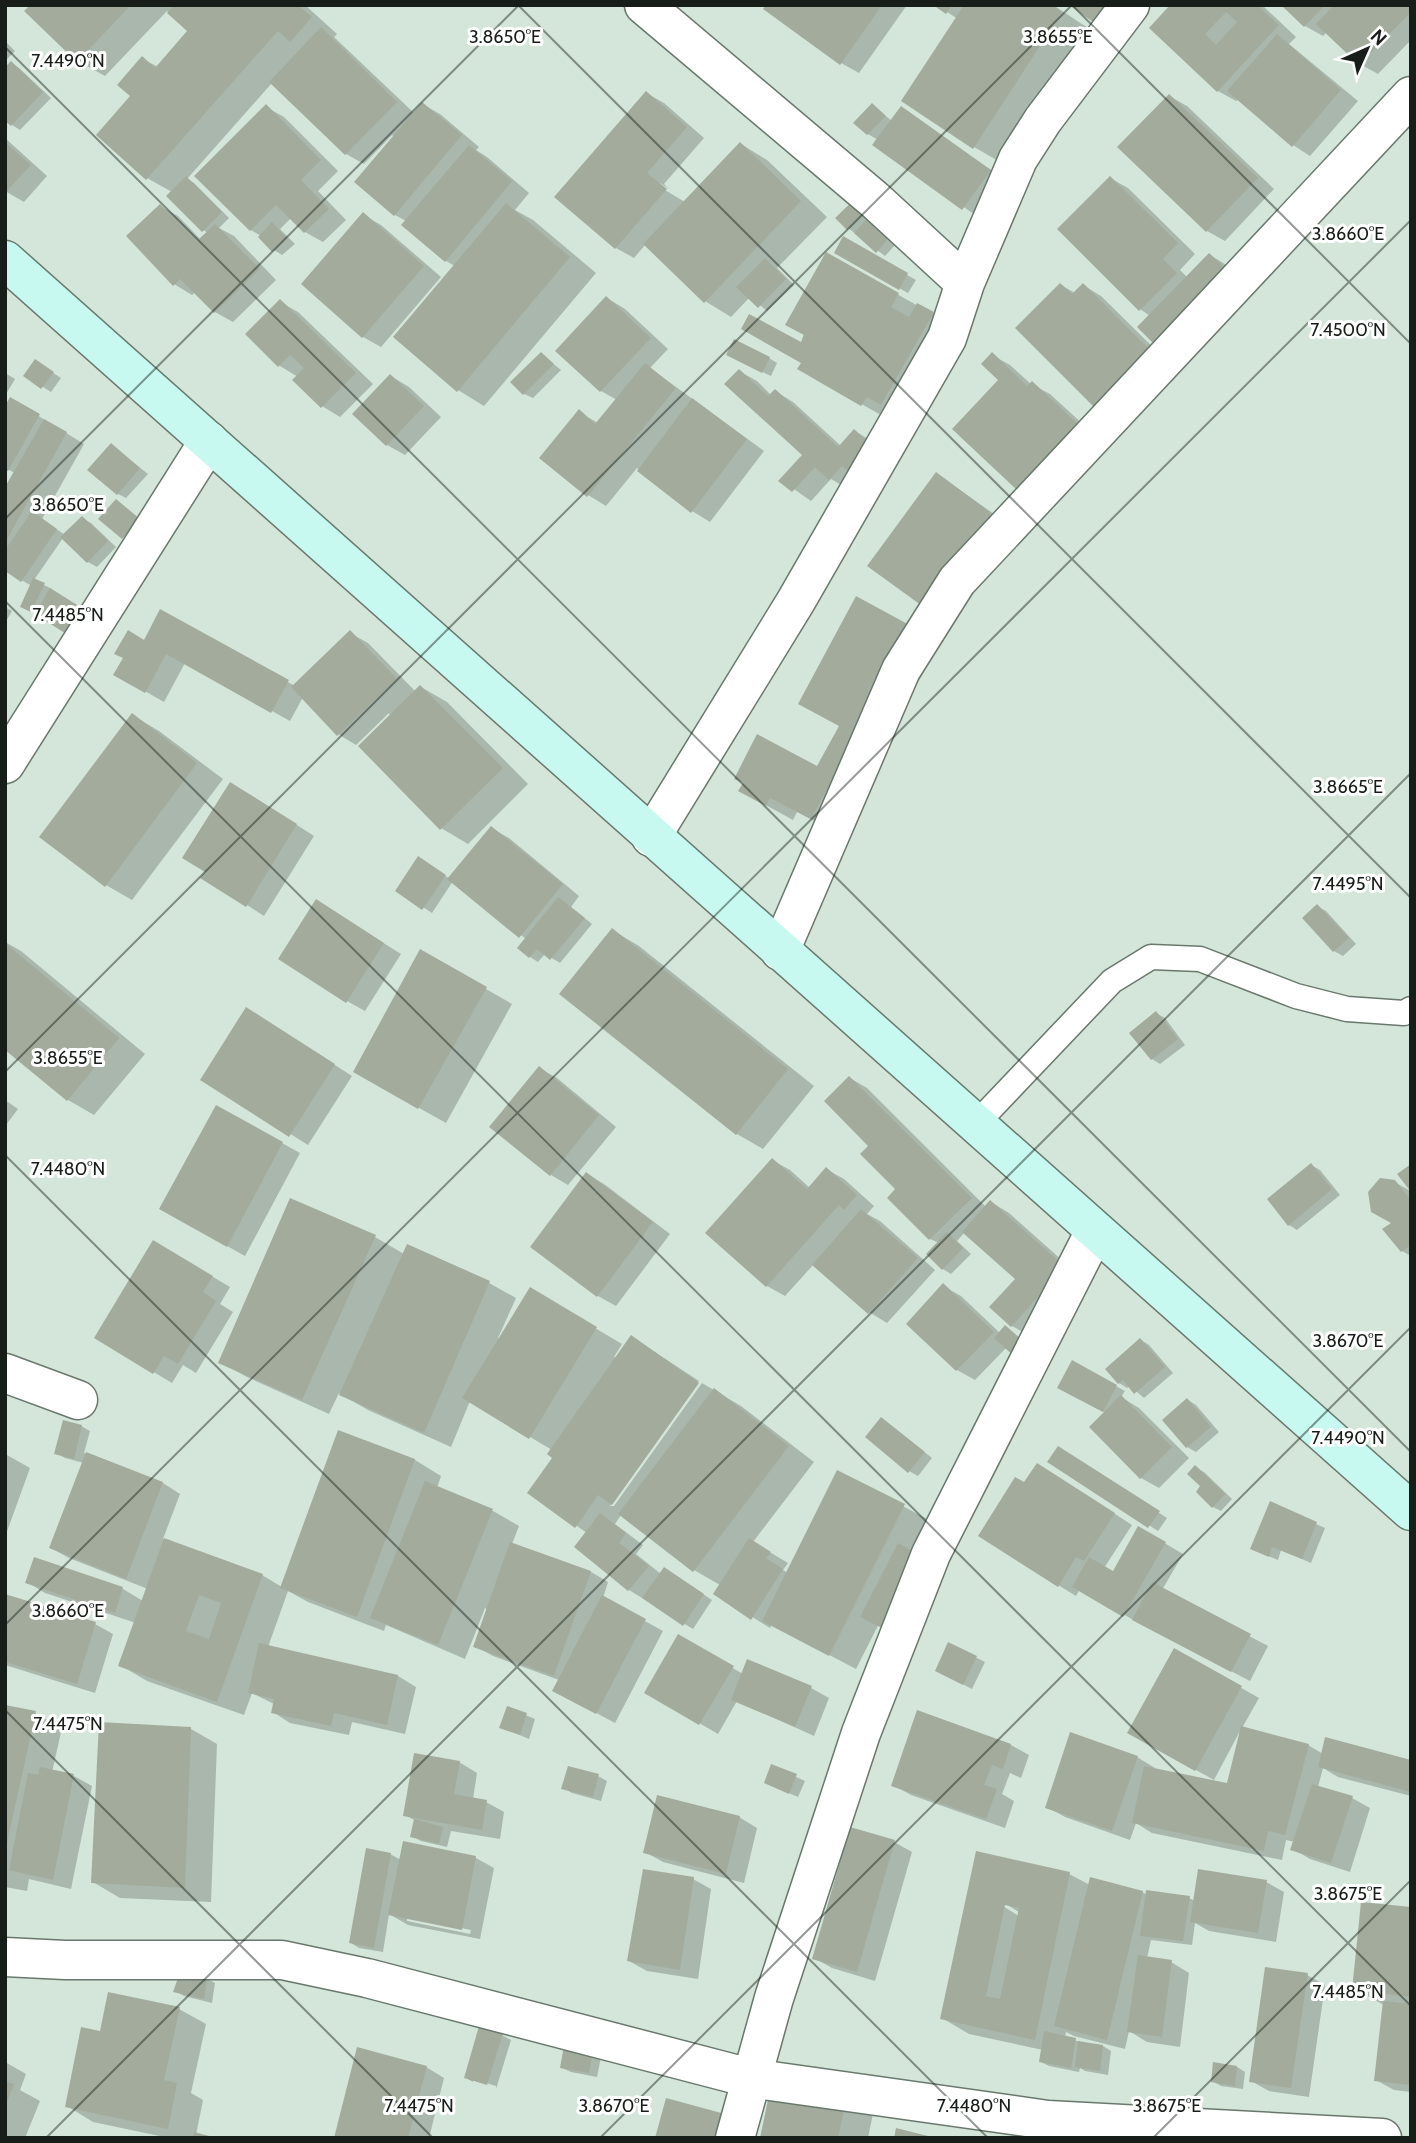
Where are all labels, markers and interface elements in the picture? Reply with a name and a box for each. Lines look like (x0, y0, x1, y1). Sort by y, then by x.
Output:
north arrow (1332, 14, 1402, 84)
text: N (1366, 24, 1392, 50)
text: 3.8650°E (469, 26, 541, 48)
text: 3.8655°E (1023, 26, 1093, 48)
text: 7.4490°N (31, 50, 105, 72)
text: 3.8660°E (1312, 223, 1384, 245)
text: 7.4500°N (1310, 319, 1386, 341)
text: 3.8650°E (32, 494, 104, 516)
text: 7.4485°N (32, 604, 104, 626)
text: 3.8665°E (1313, 776, 1383, 798)
text: 7.4495°N (1313, 873, 1383, 895)
text: 3.8655°E (33, 1047, 103, 1069)
text: 7.4480°N (31, 1158, 105, 1180)
text: 3.8670°E (1312, 1330, 1384, 1352)
text: 7.4490°N (1311, 1427, 1385, 1449)
text: 3.8660°E (32, 1600, 104, 1622)
text: 7.4475°N (33, 1713, 103, 1735)
text: 3.8675°E (1314, 1883, 1382, 1905)
text: 7.4485°N (1312, 1981, 1384, 2003)
text: 7.4475°N (384, 2095, 454, 2117)
text: 3.8670°E (578, 2095, 650, 2117)
text: 7.4480°N (937, 2095, 1011, 2117)
text: 3.8675°E (1133, 2095, 1201, 2117)

